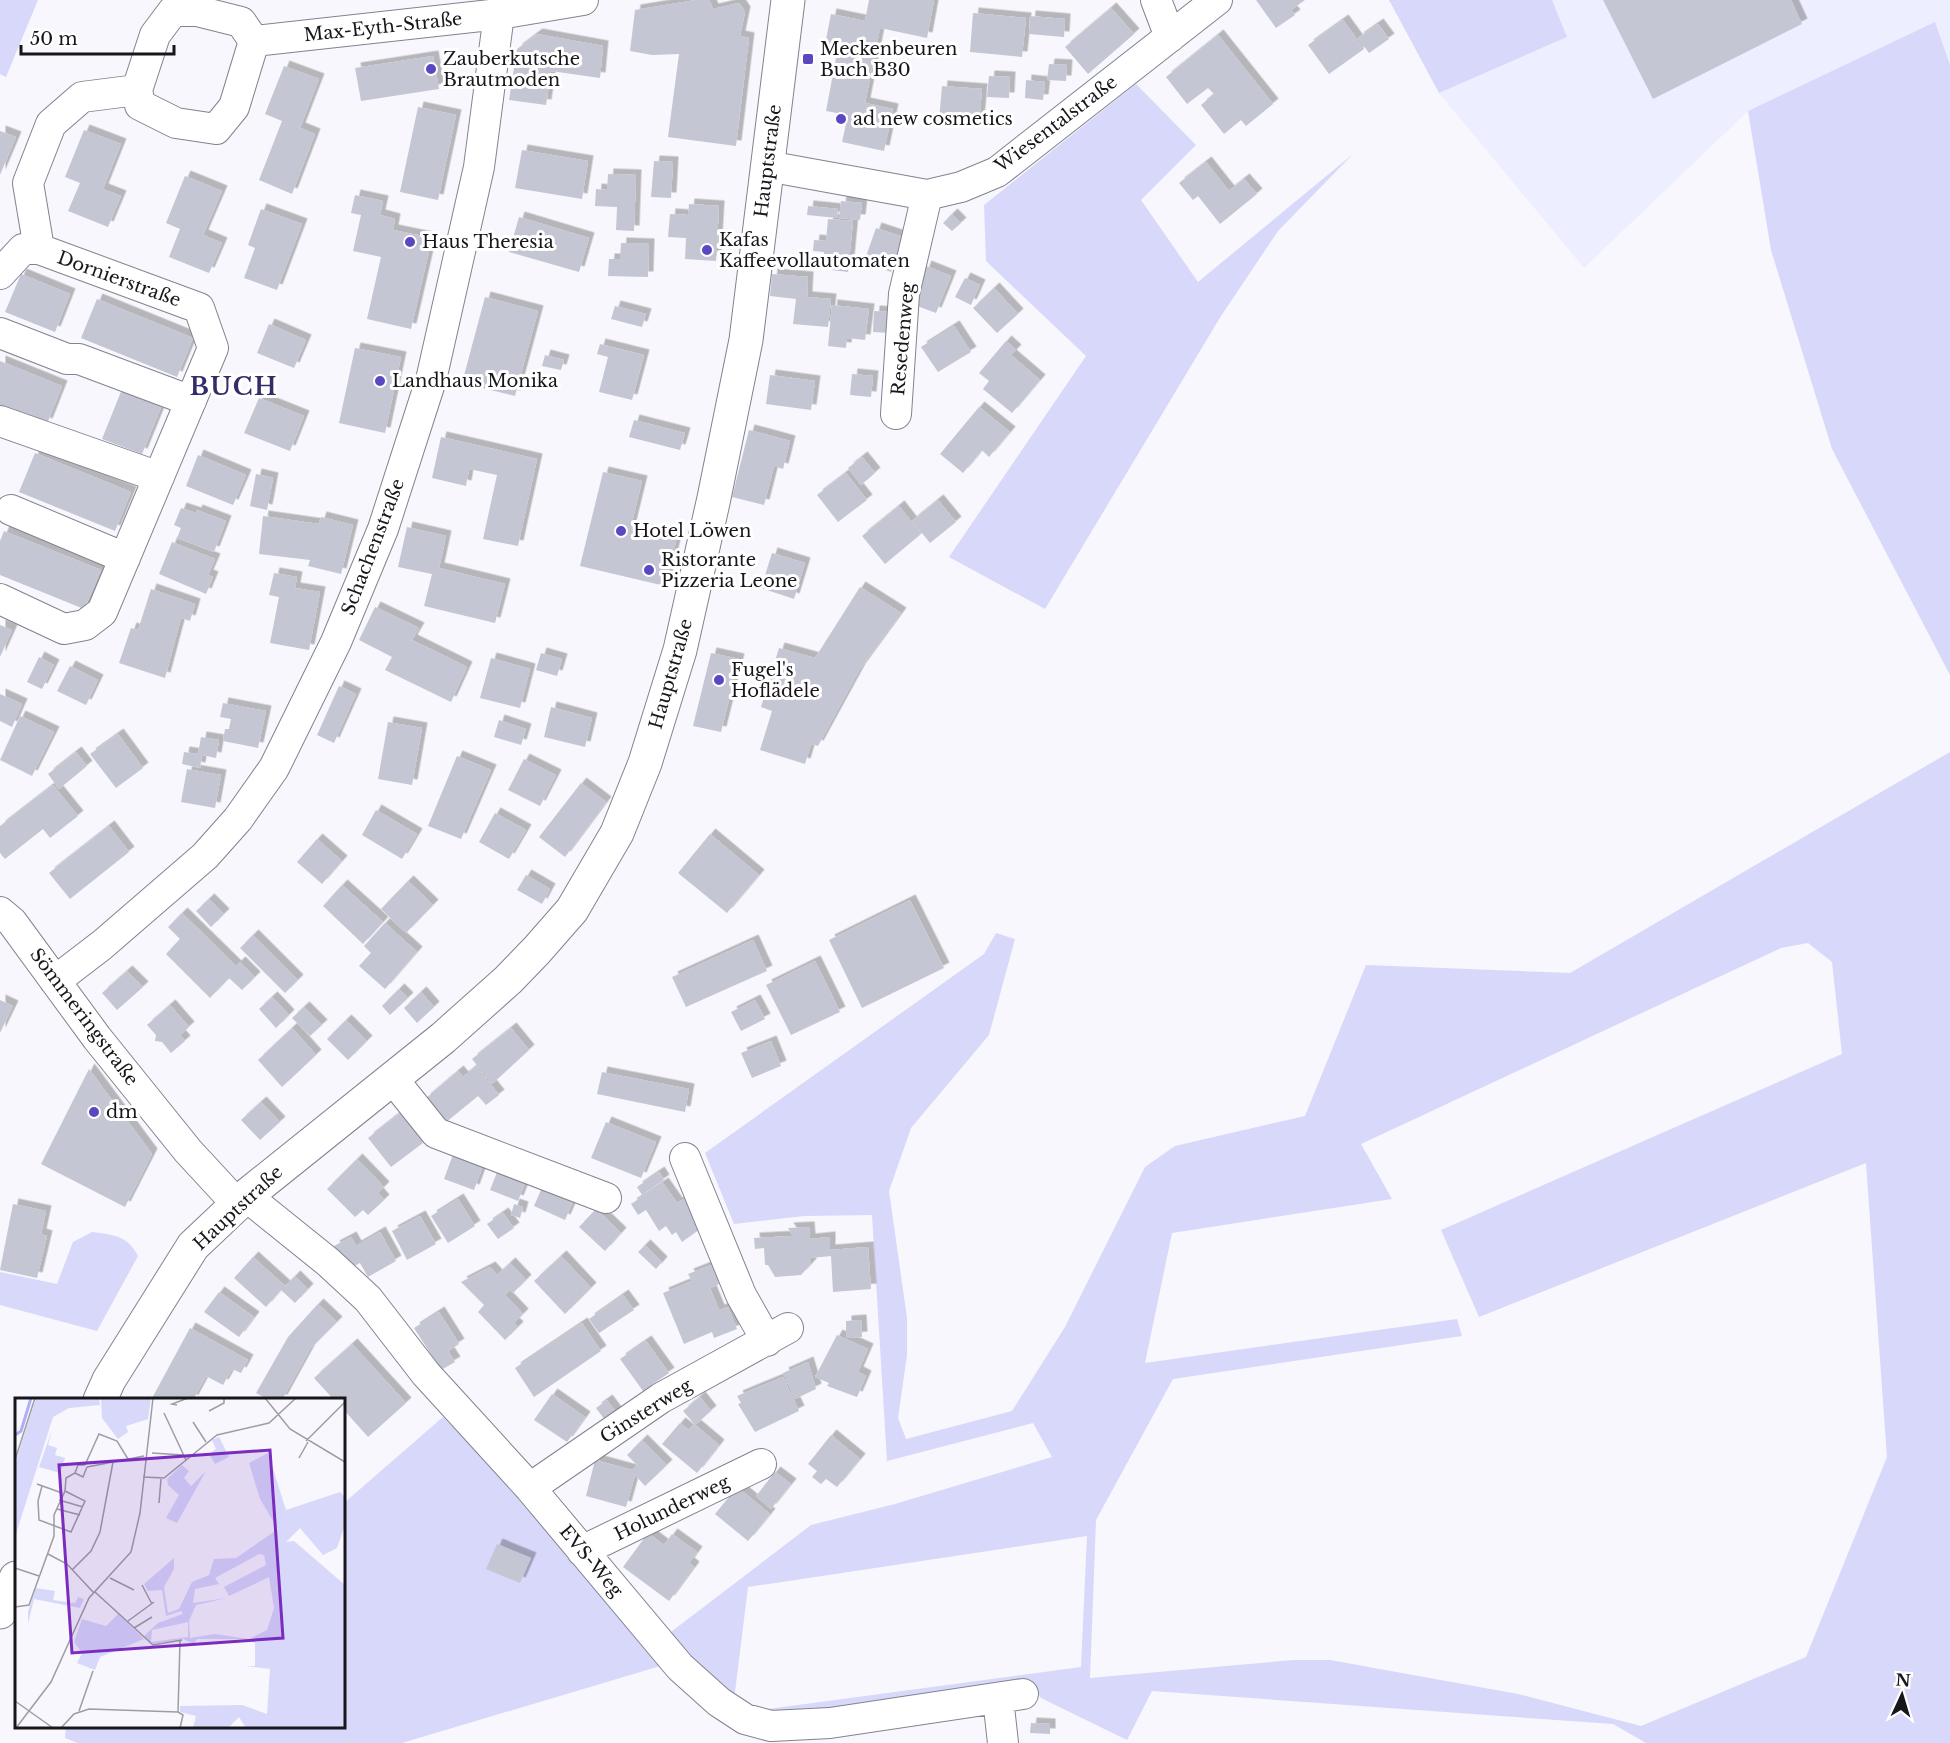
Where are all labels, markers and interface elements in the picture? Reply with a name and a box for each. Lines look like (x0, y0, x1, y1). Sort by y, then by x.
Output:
street label: Max-Eyth-Straße (303, 8, 463, 46)
scale bar (21, 18, 174, 56)
text: 50 m (30, 28, 78, 50)
place label: Meckenbeuren Buch B30 (820, 38, 958, 81)
place label: Zauberkutsche Brautmoden (443, 48, 580, 91)
marker: Meckenbeuren Buch B30 (801, 52, 815, 66)
marker: Zauberkutsche Brautmoden (424, 62, 438, 76)
street label: Wiesentalstraße (990, 71, 1121, 178)
street label: Hauptstraße (750, 103, 786, 219)
place label: ad new cosmetics (853, 108, 1013, 130)
marker: ad new cosmetics (834, 112, 848, 126)
place label: Kafas Kaffeevollautomaten (719, 229, 910, 272)
place label: Haus Theresia (422, 231, 554, 253)
marker: Haus Theresia (403, 235, 417, 249)
marker: Kafas Kaffeevollautomaten (700, 243, 714, 257)
street label: Dornierstraße (54, 246, 184, 312)
street label: Resedenweg (887, 281, 919, 396)
place label: Landhaus Monika (392, 370, 558, 392)
district label: BUCH (190, 372, 278, 401)
marker: Landhaus Monika (373, 374, 387, 388)
street label: Schachenstraße (337, 476, 409, 618)
place label: Hotel Löwen (633, 520, 751, 542)
marker: Hotel Löwen (614, 524, 628, 538)
place label: Ristorante Pizzeria Leone (661, 549, 797, 592)
marker: Ristorante Pizzeria Leone (642, 563, 656, 577)
street label: Hauptstraße (645, 616, 697, 732)
place label: Fugel's Hoflädele (731, 659, 820, 702)
marker: Fugel's Hoflädele (712, 673, 726, 687)
street label: Sömmeringstraße (25, 944, 143, 1090)
place label: dm (106, 1101, 137, 1123)
marker: dm (87, 1105, 101, 1119)
street label: Hauptstraße (189, 1161, 287, 1255)
street label: Ginsterweg (596, 1374, 696, 1448)
inset map (15, 1398, 345, 1728)
street label: Holunderweg (611, 1471, 733, 1545)
street label: EVS-Weg (555, 1521, 628, 1602)
north arrow (1872, 1665, 1932, 1725)
text: N (1895, 1670, 1911, 1691)

